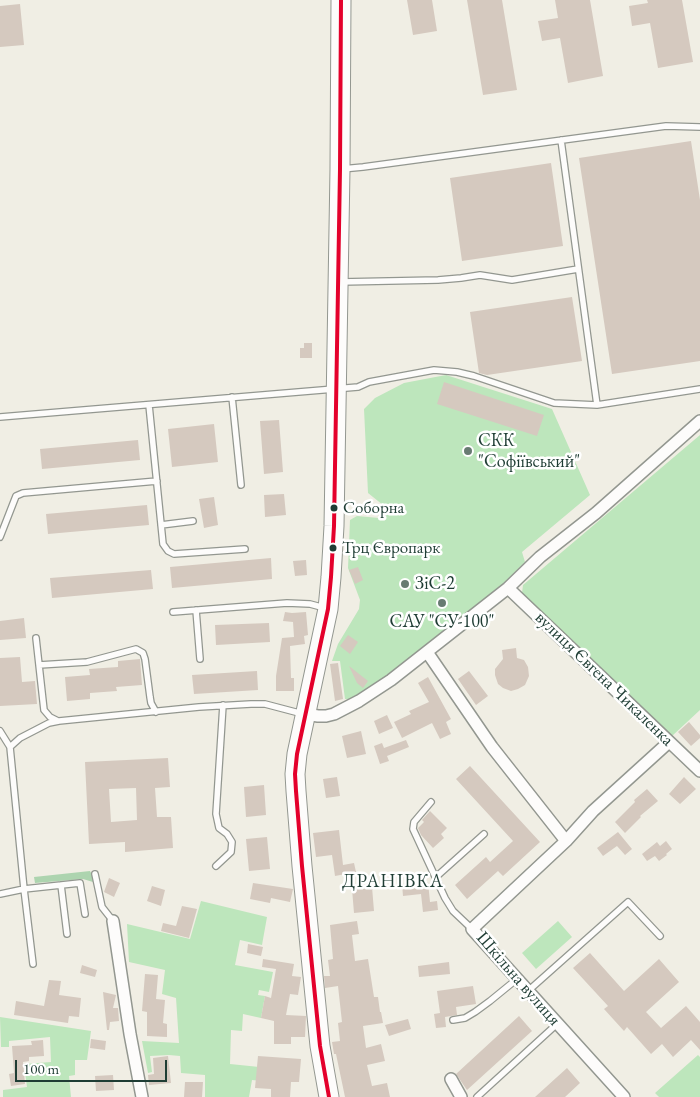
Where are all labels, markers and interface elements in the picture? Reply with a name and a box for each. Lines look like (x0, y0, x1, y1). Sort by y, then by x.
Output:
place label: СКК "Софіївський" (478, 430, 580, 472)
marker: СКК "Софіївський" (462, 445, 474, 457)
place label: Соборна (343, 498, 404, 518)
marker: Соборна (329, 503, 339, 513)
place label: Трц Європарк (342, 538, 440, 558)
marker: Трц Європарк (328, 543, 338, 553)
place label: ЗіС-2 (415, 573, 455, 595)
marker: ЗіС-2 (399, 578, 411, 590)
marker: САУ "СУ-100" (436, 597, 448, 609)
street label: вулиця Євгена Чикаленка (530, 607, 678, 751)
place label: САУ "СУ-100" (390, 611, 494, 633)
district label: ДРАНІВКА (341, 871, 445, 893)
street label: Шкільна вулиця (471, 927, 565, 1031)
scale bar (18, 1050, 170, 1082)
text: 100 m (23, 1059, 59, 1078)

